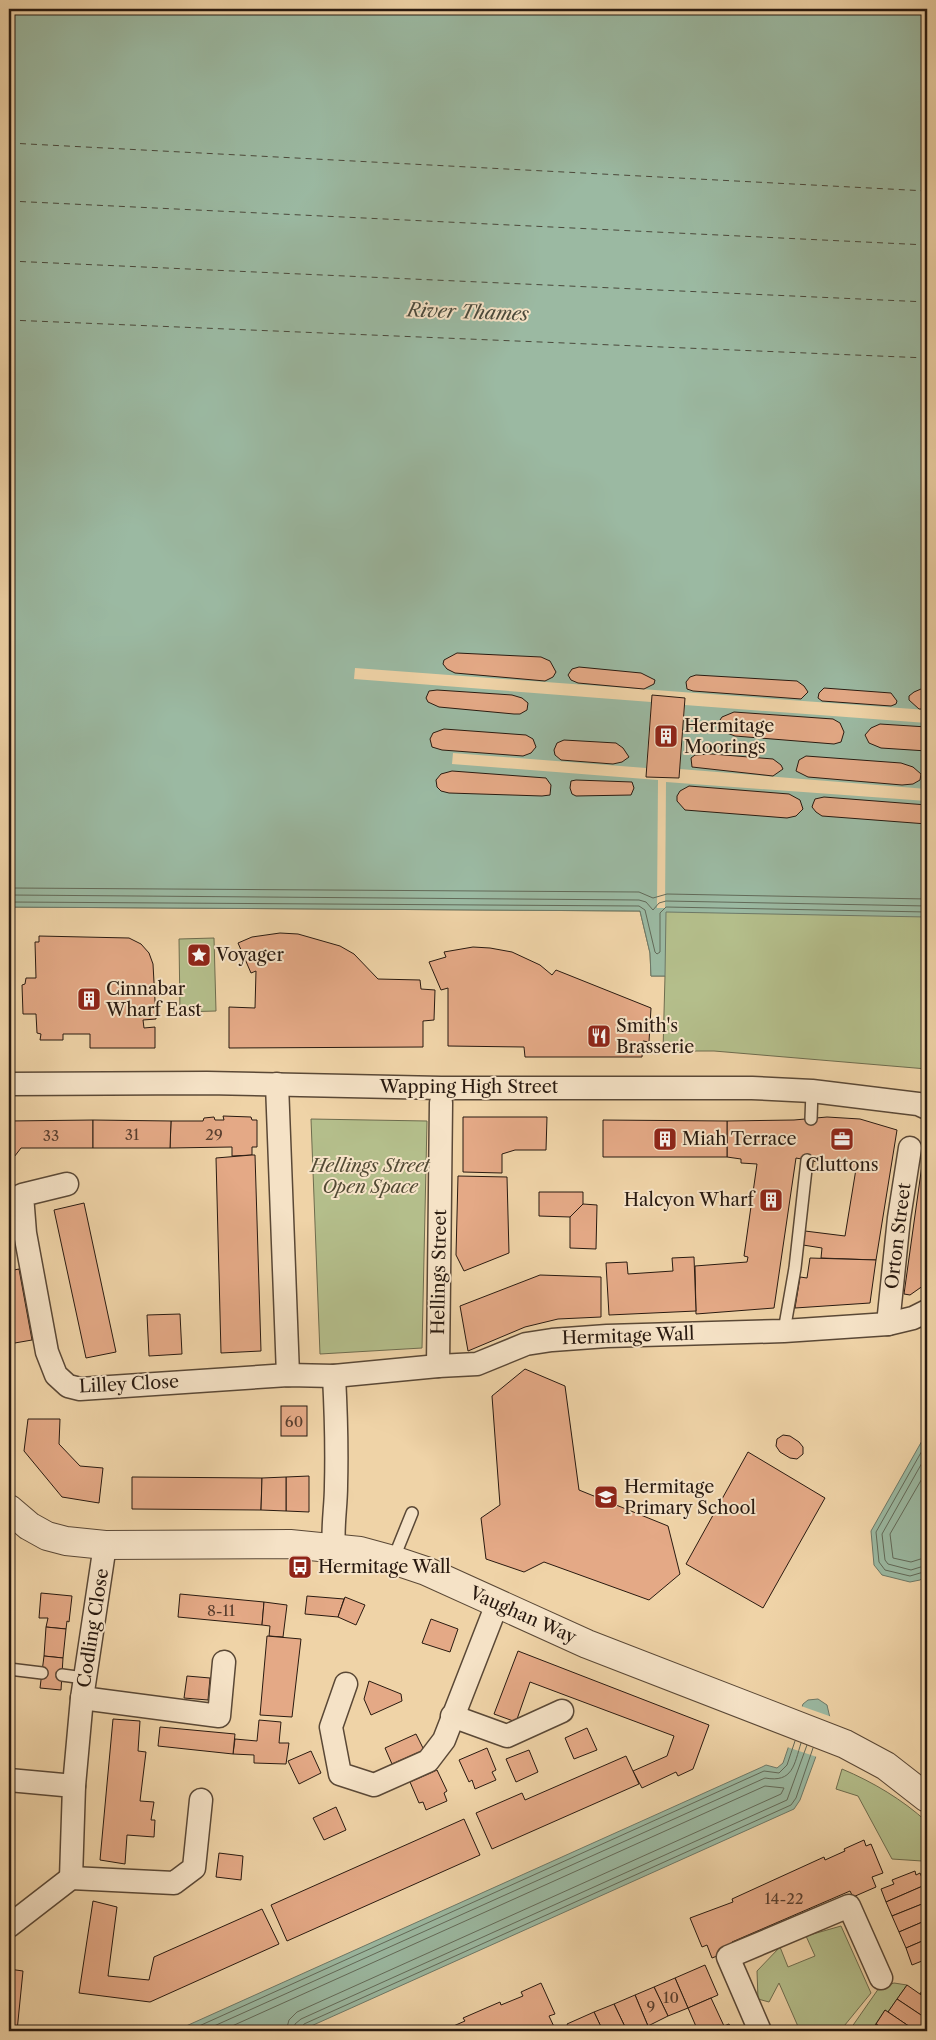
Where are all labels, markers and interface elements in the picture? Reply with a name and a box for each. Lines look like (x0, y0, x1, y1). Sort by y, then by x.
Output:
water label: River Thames (405, 298, 530, 326)
place label: Hermitage Moorings (684, 715, 774, 758)
building icon: Hermitage Moorings (653, 723, 679, 749)
place icon: Voyager (186, 942, 212, 968)
place label: Voyager (215, 944, 284, 966)
place label: Cinnabar Wharf East (105, 978, 202, 1021)
building icon: Cinnabar Wharf East (76, 986, 102, 1012)
place label: Smith's Brasserie (616, 1015, 694, 1058)
restaurant icon: Smith's Brasserie (586, 1023, 612, 1049)
street label: Wapping High Street (379, 1076, 559, 1098)
house number: 31 (125, 1125, 140, 1144)
house number: 29 (205, 1125, 223, 1144)
house number: 33 (43, 1126, 59, 1145)
building icon: Miah Terrace (652, 1126, 678, 1152)
office icon: Cluttons (829, 1126, 855, 1152)
place label: Miah Terrace (682, 1128, 797, 1150)
place label: Cluttons (805, 1154, 879, 1176)
park label: Hellings Street Open Space (308, 1155, 431, 1198)
street label: Orton Street (881, 1181, 916, 1290)
building icon: Halcyon Wharf (758, 1187, 784, 1213)
place label: Halcyon Wharf (624, 1189, 757, 1211)
street label: Hellings Street (427, 1208, 451, 1335)
street label: Hermitage Wall (561, 1323, 695, 1349)
street label: Lilley Close (78, 1370, 180, 1398)
house number: 60 (285, 1412, 303, 1431)
place label: Hermitage Primary School (624, 1476, 756, 1519)
school or university icon: Hermitage Primary School (593, 1484, 619, 1510)
bus stop icon: Hermitage Wall (287, 1554, 313, 1580)
place label: Hermitage Wall (318, 1556, 451, 1578)
street label: Codling Close (73, 1567, 113, 1689)
street label: Vaughan Way (465, 1581, 581, 1649)
house number: 8-11 (207, 1601, 236, 1620)
house number: 14-22 (764, 1889, 804, 1908)
house number: 10 (663, 1988, 679, 2007)
house number: 9 (647, 1997, 655, 2016)

